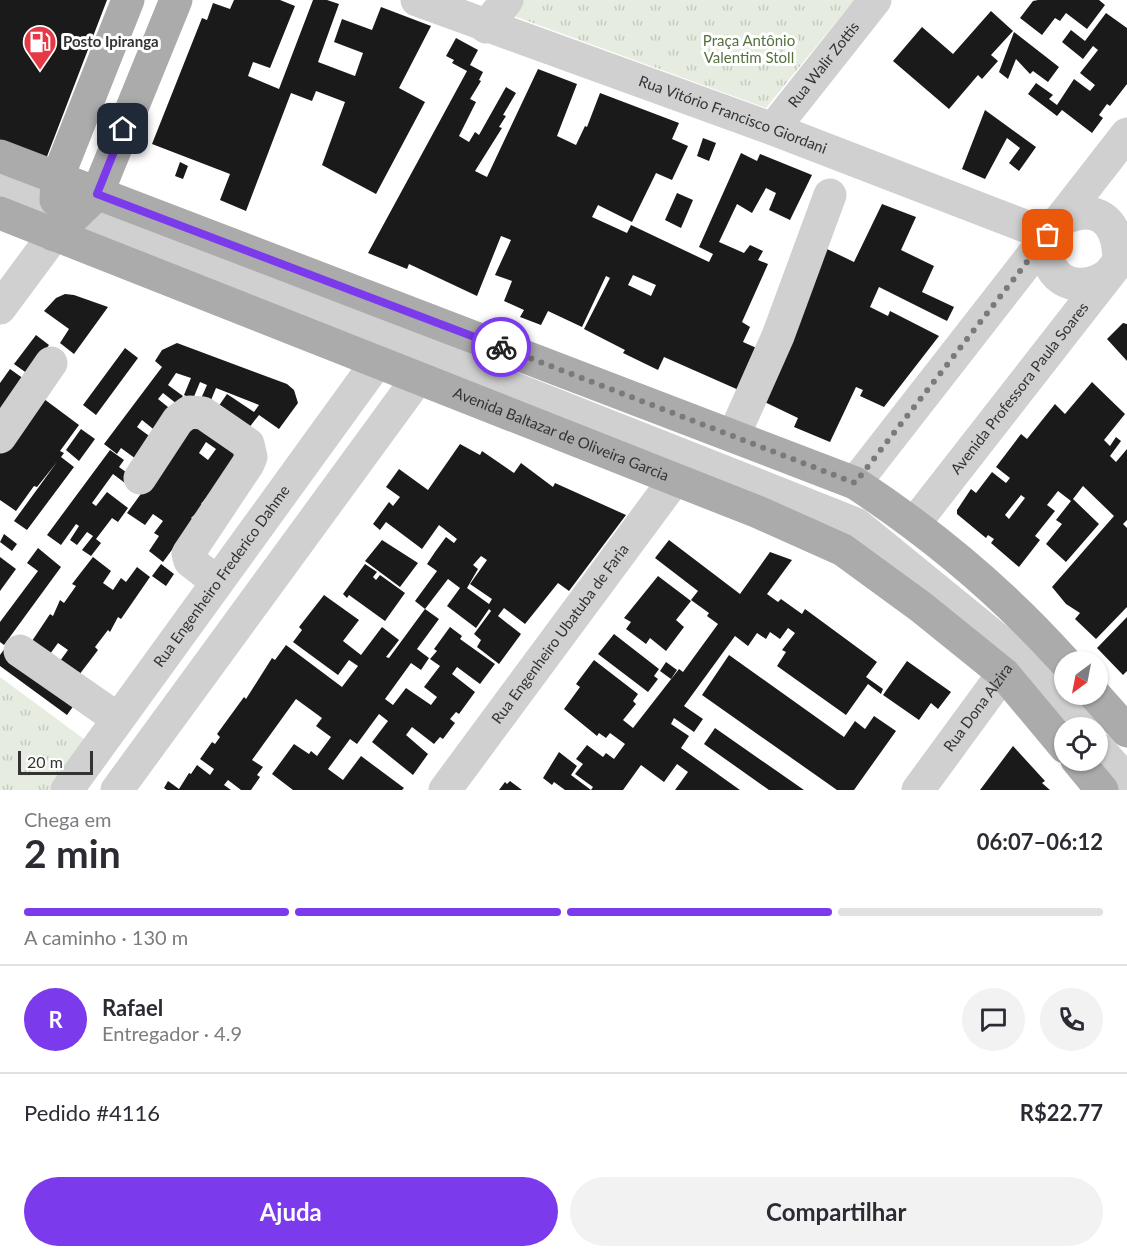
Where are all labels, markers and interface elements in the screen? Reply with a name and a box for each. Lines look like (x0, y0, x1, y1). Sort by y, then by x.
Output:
street label: Rua Walir Zottis (784, 18, 863, 111)
fuel station icon: Posto Ipiranga (22, 24, 58, 71)
park label: Praça Antônio Valentim Stoll (703, 31, 795, 66)
place label: Posto Ipiranga (63, 32, 159, 50)
street label: Rua Vitório Francisco Giordani (637, 71, 830, 157)
pin (97, 103, 148, 154)
icon: home (106, 112, 139, 145)
pin (1022, 209, 1073, 260)
icon: bag (1031, 218, 1064, 251)
street label: Avenida Professora Paula Soares (946, 298, 1092, 477)
courier (471, 317, 531, 377)
icon: bike (485, 331, 518, 364)
street label: Avenida Baltazar de Oliveira Garcia (451, 383, 672, 484)
street label: Rua Engenheiro Frederico Dahme (149, 481, 293, 670)
street label: Rua Engenheiro Ubatuba de Faria (487, 540, 632, 727)
north arrow (1054, 651, 1108, 705)
map controls (1054, 651, 1108, 771)
street label: Rua Dona Alzira (939, 660, 1016, 755)
button: locate (1054, 717, 1108, 771)
scale bar (18, 748, 93, 776)
text: 20 m (27, 752, 63, 771)
text: Chega em (24, 807, 112, 831)
text: 06:07–06:12 (977, 828, 1103, 855)
text: 2 min (24, 830, 121, 876)
text: A caminho · 130 m (24, 925, 188, 949)
button: chat (962, 988, 1025, 1051)
button: phone (1040, 988, 1103, 1051)
text: Rafael (102, 994, 163, 1021)
text: R (48, 1006, 63, 1033)
text: Entregador · 4.9 (102, 1021, 242, 1045)
text: Pedido #4116 (24, 1099, 160, 1126)
text: R$22.77 (1020, 1099, 1103, 1126)
button: Ajuda (24, 1177, 558, 1246)
button: Compartilhar (570, 1177, 1103, 1246)

